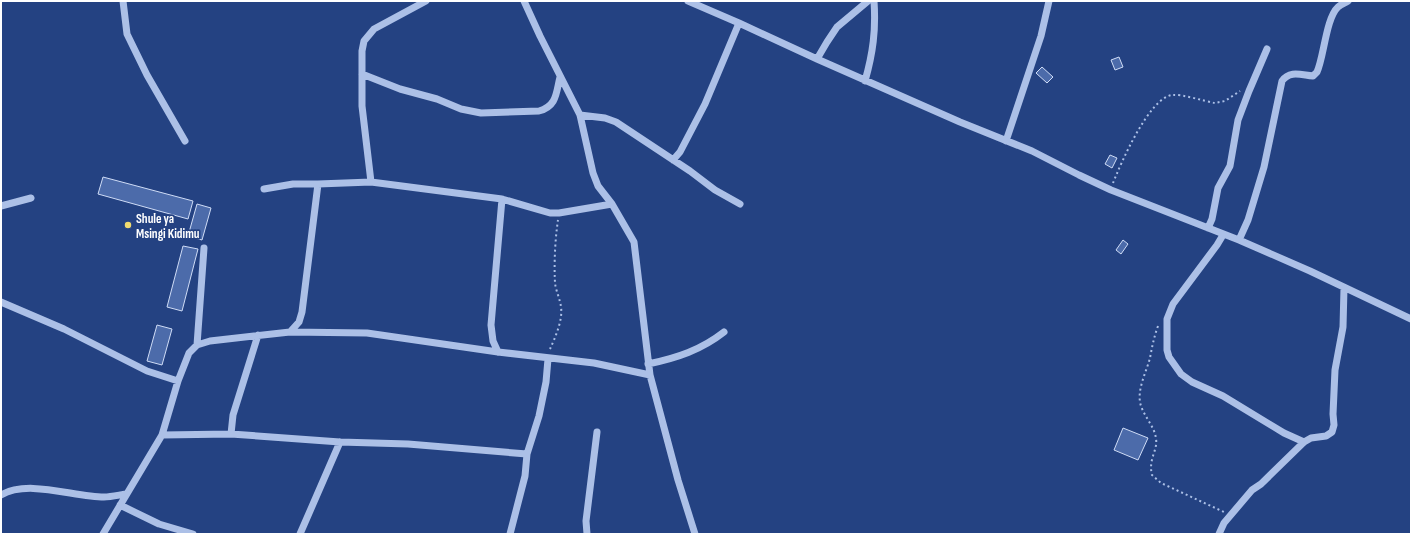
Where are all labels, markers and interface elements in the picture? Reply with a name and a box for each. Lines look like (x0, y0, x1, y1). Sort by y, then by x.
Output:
place label: Shule ya Msingi Kidimu (136, 211, 200, 242)
marker: Shule ya Msingi Kidimu (123, 220, 133, 230)

